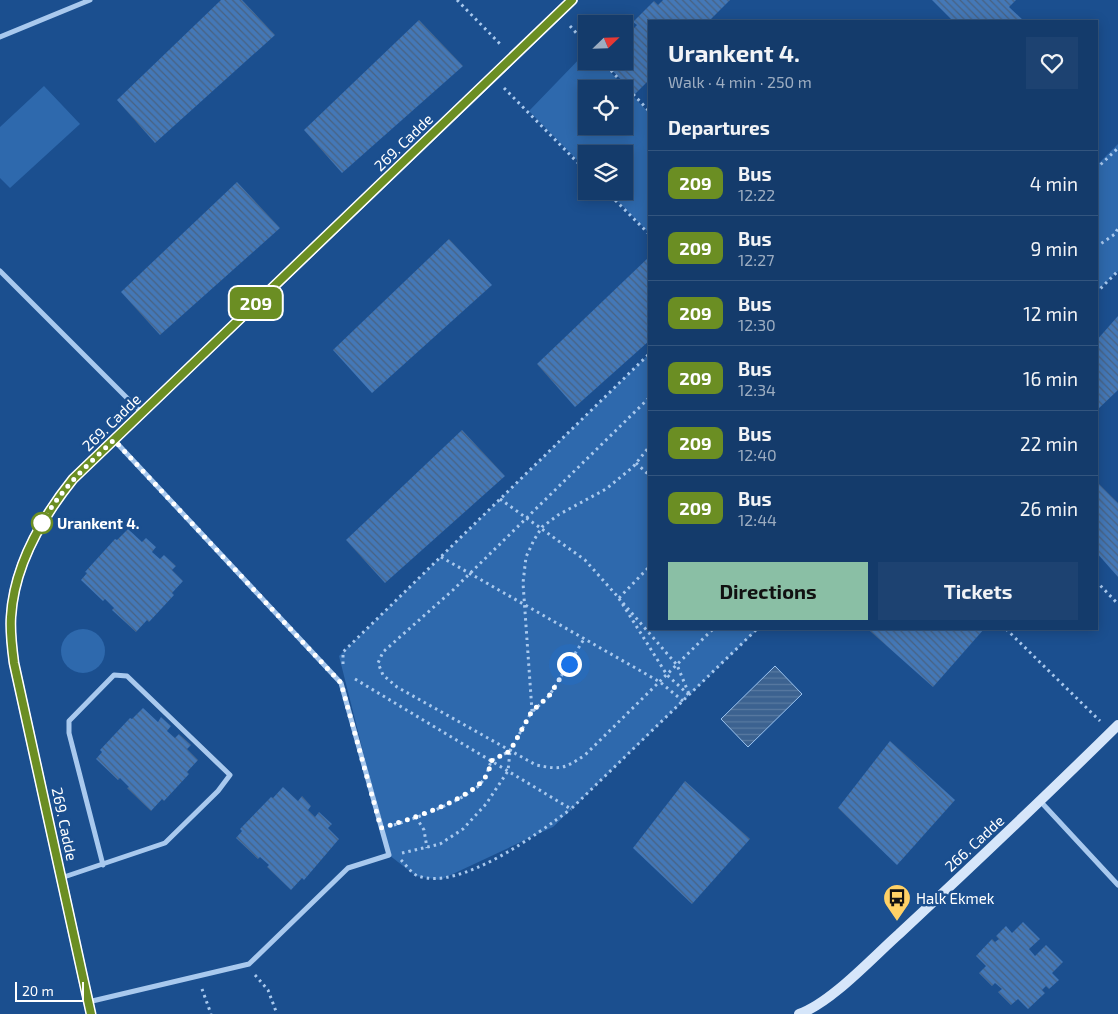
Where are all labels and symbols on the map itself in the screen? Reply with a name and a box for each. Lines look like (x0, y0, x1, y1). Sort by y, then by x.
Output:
north arrow (578, 15, 632, 70)
street label: 269. Cadde (370, 110, 436, 174)
line badge: 209 (227, 287, 285, 319)
street label: 269. Cadde (78, 390, 144, 454)
marker: Urankent 4. (31, 512, 53, 534)
place label: Urankent 4. (57, 514, 139, 532)
your location (557, 652, 582, 677)
street label: 269. Cadde (48, 786, 82, 862)
street label: 266. Cadde (941, 811, 1007, 875)
bus stop icon: Halk Ekmek (882, 883, 912, 922)
place label: Halk Ekmek (916, 889, 995, 907)
scale bar (15, 979, 84, 1002)

